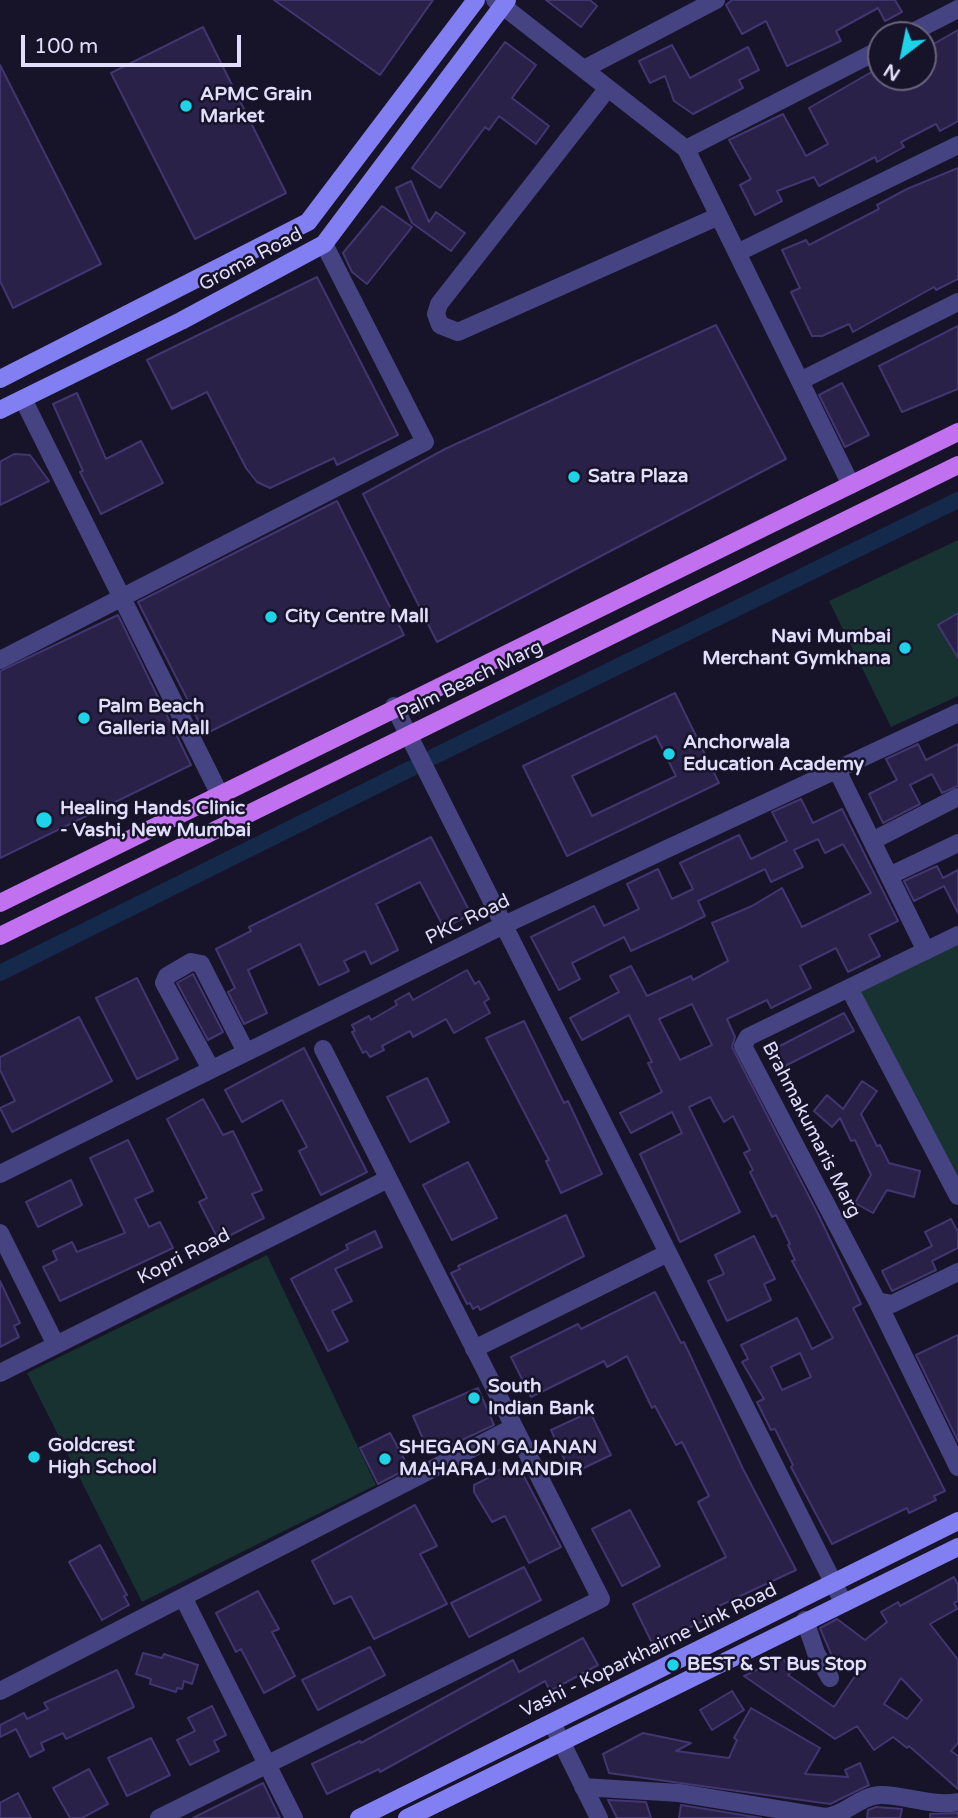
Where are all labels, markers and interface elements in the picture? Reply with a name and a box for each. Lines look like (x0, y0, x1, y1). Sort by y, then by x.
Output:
scale bar (24, 21, 245, 65)
north arrow (867, 21, 937, 91)
text: 100 m (34, 34, 98, 59)
text: N (880, 59, 904, 85)
place label: APMC Grain Market (200, 84, 312, 128)
marker: APMC Grain Market (178, 98, 194, 114)
street label: Groma Road (195, 223, 307, 297)
place label: Satra Plaza (588, 466, 689, 488)
marker: Satra Plaza (566, 469, 582, 485)
place label: City Centre Mall (285, 606, 429, 628)
marker: City Centre Mall (263, 609, 279, 625)
place label: Navi Mumbai Merchant Gymkhana (702, 626, 891, 670)
street label: Palm Beach Marg (393, 636, 547, 726)
marker: Navi Mumbai Merchant Gymkhana (897, 640, 913, 656)
place label: Palm Beach Galleria Mall (98, 696, 209, 740)
marker: Palm Beach Galleria Mall (76, 710, 92, 726)
place label: Anchorwala Education Academy (683, 732, 864, 776)
marker: Anchorwala Education Academy (661, 746, 677, 762)
place label: Healing Hands Clinic - Vashi, New Mumbai (60, 798, 251, 842)
marker: Healing Hands Clinic - Vashi, New Mumbai (34, 810, 54, 830)
street label: PKC Road (422, 890, 514, 950)
street label: Brahmakumaris Marg (757, 1038, 865, 1222)
street label: Kopri Road (134, 1224, 234, 1290)
place label: South Indian Bank (488, 1376, 594, 1420)
marker: South Indian Bank (466, 1390, 482, 1406)
place label: Goldcrest High School (48, 1435, 157, 1479)
place label: SHEGAON GAJANAN MAHARAJ MANDIR (399, 1437, 597, 1481)
marker: Goldcrest High School (26, 1449, 42, 1465)
marker: SHEGAON GAJANAN MAHARAJ MANDIR (377, 1451, 393, 1467)
street label: Vashi - Koparkhairne Link Road (517, 1579, 781, 1723)
place label: BEST & ST Bus Stop (687, 1654, 867, 1676)
marker: BEST & ST Bus Stop (665, 1657, 681, 1673)

